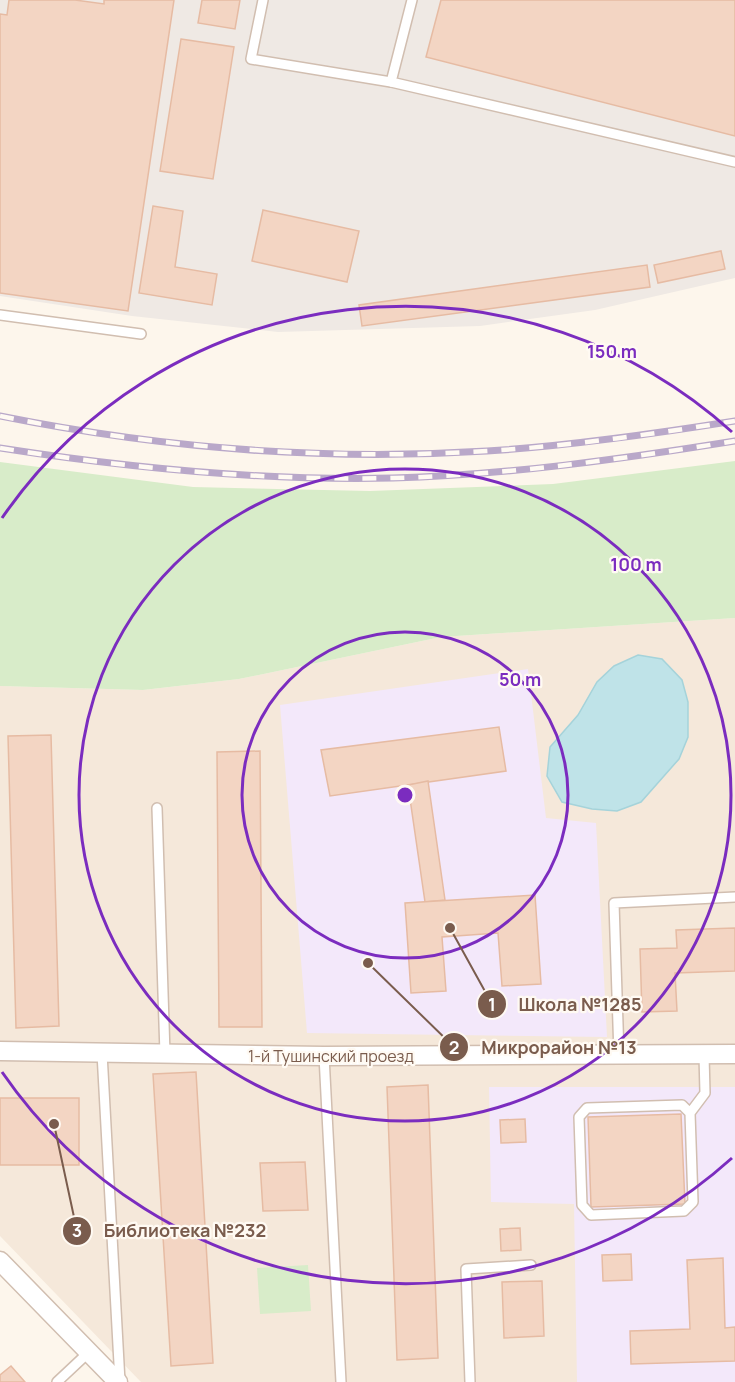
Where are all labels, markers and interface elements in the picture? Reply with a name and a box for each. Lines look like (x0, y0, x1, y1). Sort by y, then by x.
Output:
text: 150 m (587, 339, 637, 363)
text: 100 m (610, 552, 662, 576)
text: 50 m (499, 667, 541, 691)
centre of rings (395, 785, 415, 805)
callout: Школа №1285 (477, 986, 654, 1022)
text: 1 (488, 992, 496, 1016)
text: Школа №1285 (518, 992, 642, 1016)
callout: Микрорайон №13 (439, 1029, 649, 1065)
text: 2 (449, 1035, 459, 1059)
text: Микрорайон №13 (481, 1035, 637, 1059)
street label: 1-й Тушинский проезд (248, 1045, 414, 1067)
callout: Библиотека №232 (62, 1213, 278, 1249)
text: 3 (72, 1218, 82, 1242)
text: Библиотека №232 (104, 1218, 266, 1242)

